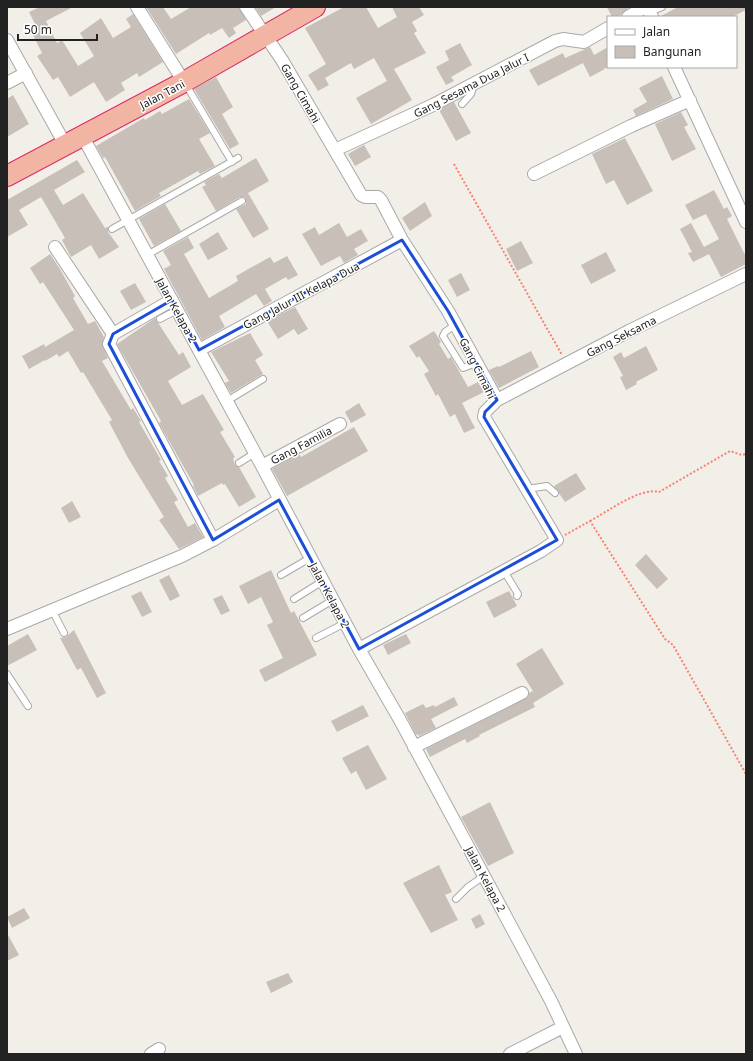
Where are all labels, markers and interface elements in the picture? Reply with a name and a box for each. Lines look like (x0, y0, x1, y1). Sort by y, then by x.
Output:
scale bar (18, 16, 97, 42)
legend (607, 16, 737, 68)
text: 50 m (24, 21, 52, 38)
text: Jalan (642, 23, 670, 40)
text: Bangunan (643, 43, 701, 60)
street label: Gang Sesama Dua Jalur I (411, 49, 531, 121)
street label: Gang Cimahi (278, 60, 324, 126)
street label: Jalan Tani (136, 76, 187, 113)
street label: Gang Jalur III Kelapa Dua (240, 258, 362, 332)
street label: Jalan Kelapa 2 (153, 274, 201, 345)
street label: Gang Seksama (583, 312, 659, 360)
street label: Gang Cimahi (456, 335, 500, 401)
street label: Gang Familia (268, 423, 334, 467)
street label: Jalan Kelapa 2 (306, 559, 354, 630)
street label: Jalan Kelapa 2 (462, 843, 510, 914)

